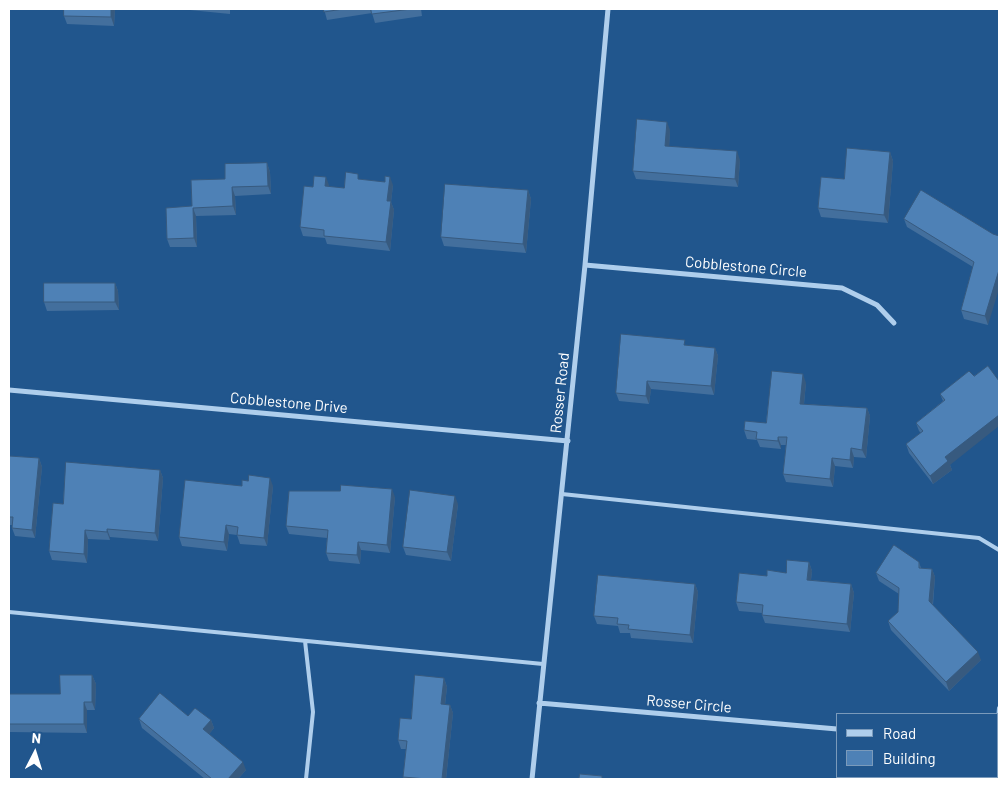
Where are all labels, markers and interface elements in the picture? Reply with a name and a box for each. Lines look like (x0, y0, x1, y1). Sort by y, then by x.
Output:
street label: Cobblestone Circle (684, 253, 808, 281)
street label: Rosser Road (547, 352, 573, 434)
street label: Cobblestone Drive (229, 389, 349, 417)
street label: Rosser Circle (646, 691, 732, 717)
legend (836, 713, 998, 778)
text: Road (883, 724, 916, 742)
north arrow (10, 728, 60, 778)
text: N (31, 729, 42, 746)
text: Building (883, 749, 936, 767)

